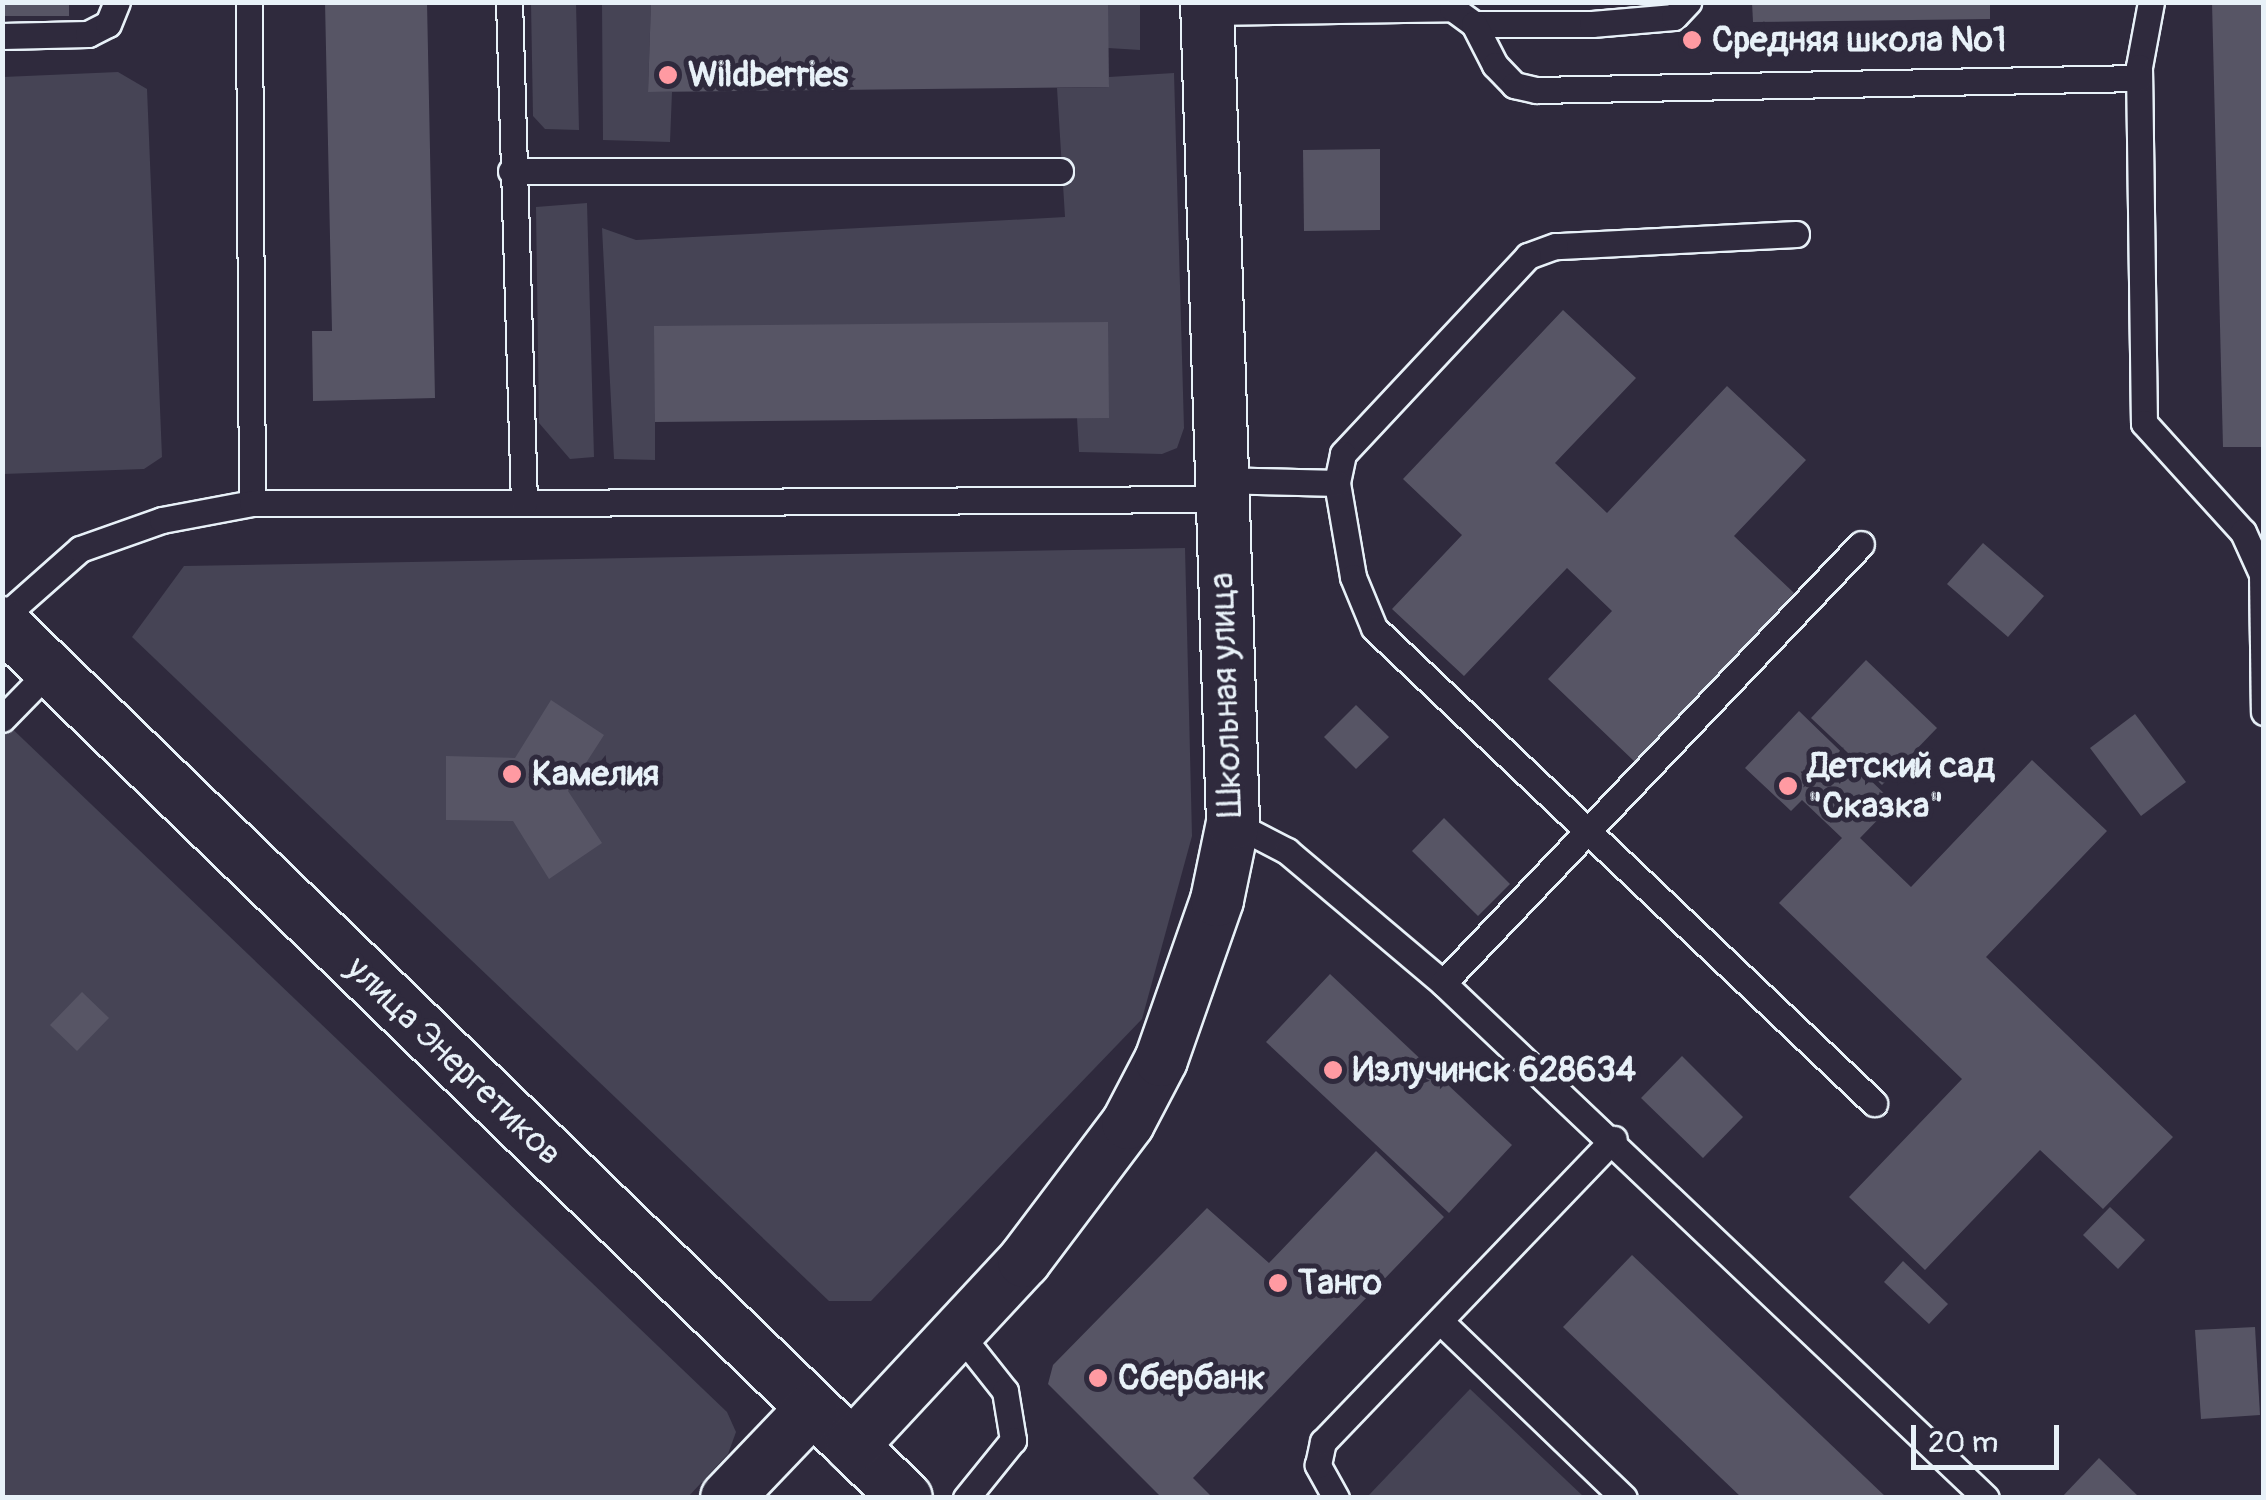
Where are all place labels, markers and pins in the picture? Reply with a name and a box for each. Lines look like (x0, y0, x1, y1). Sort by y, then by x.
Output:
place label: Средняя школа №1 (1712, 19, 2006, 61)
marker: Средняя школа №1 (1681, 29, 1703, 51)
place label: Wildberries (688, 54, 848, 96)
marker: Wildberries (657, 64, 679, 86)
place label: Детский сад "Сказка" (1808, 745, 1995, 827)
place label: Камелия (532, 753, 659, 795)
marker: Камелия (501, 763, 523, 785)
marker: Детский сад "Сказка" (1777, 775, 1799, 797)
place label: Излучинск 628634 (1353, 1049, 1636, 1091)
marker: Излучинск 628634 (1322, 1059, 1344, 1081)
place label: Танго (1298, 1262, 1382, 1304)
marker: Танго (1267, 1272, 1289, 1294)
place label: Сбербанк (1118, 1357, 1265, 1399)
marker: Сбербанк (1087, 1367, 1109, 1389)

